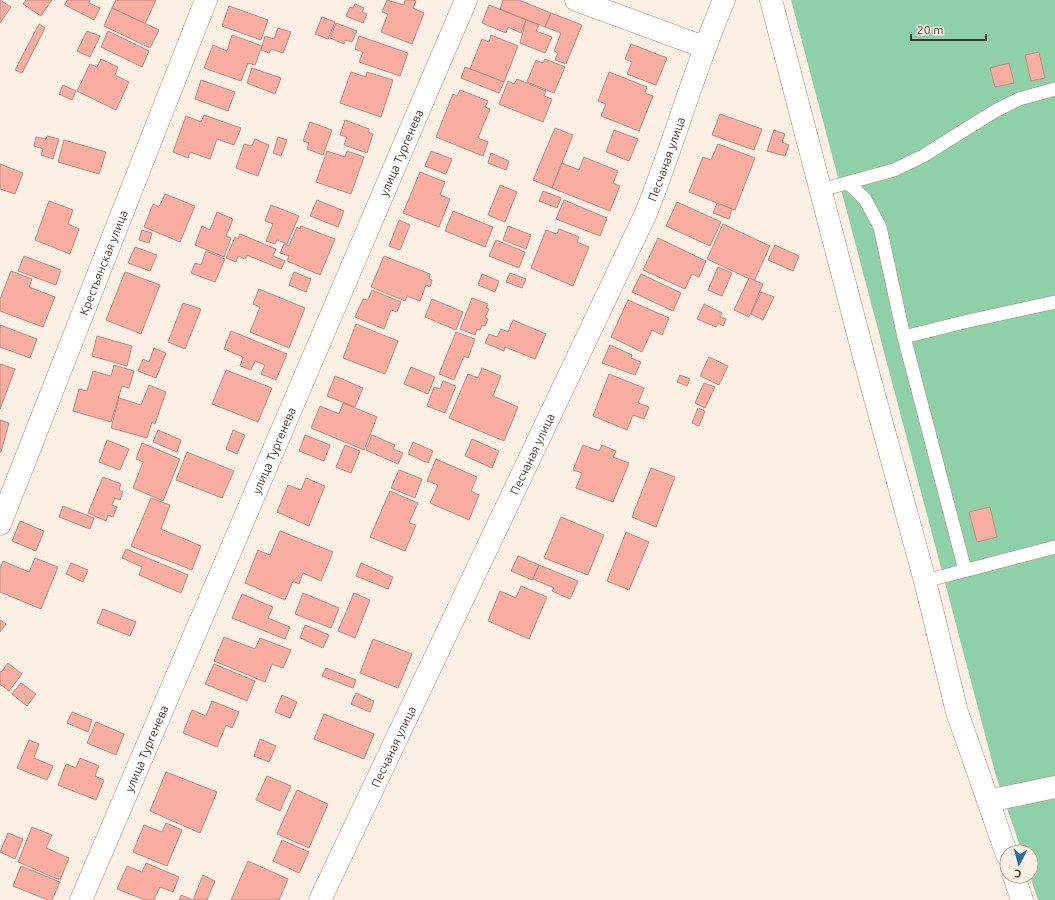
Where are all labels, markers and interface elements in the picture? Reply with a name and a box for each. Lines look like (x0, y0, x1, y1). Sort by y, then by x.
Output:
scale bar (911, 16, 986, 42)
text: 20 m (917, 23, 944, 36)
street label: улица Тургенева (377, 107, 425, 198)
street label: Песчаная улица (645, 115, 687, 203)
street label: Крестьянская улица (76, 208, 129, 317)
street label: улица Тургенева (249, 405, 298, 496)
street label: Песчаная улица (507, 411, 557, 496)
street label: улица Тургенева (122, 703, 170, 794)
street label: Песчаная улица (368, 704, 418, 789)
north arrow (999, 844, 1039, 884)
text: С (1014, 868, 1022, 880)

